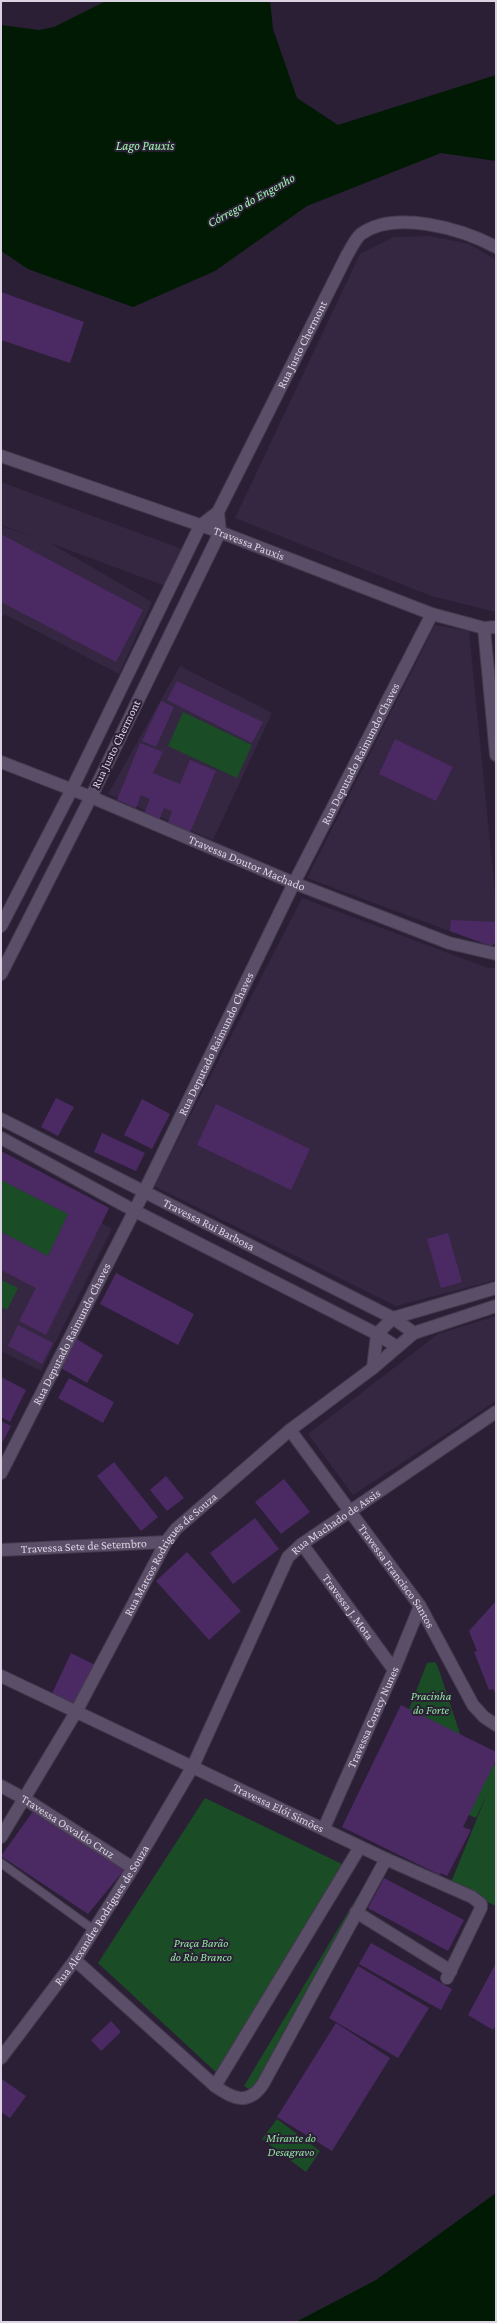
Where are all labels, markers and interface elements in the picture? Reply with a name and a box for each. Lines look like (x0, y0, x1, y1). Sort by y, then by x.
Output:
water label: Lago Pauxis (116, 138, 174, 153)
water label: Córrego do Engenho (205, 170, 298, 230)
street label: Rua Justo Chermont (274, 297, 330, 391)
street label: Travessa Pauxis (212, 523, 287, 563)
street label: Rua Deputado Raimundo Chaves (318, 680, 403, 827)
street label: Rua Justo Chermont (89, 697, 144, 790)
street label: Travessa Doutor Machado (186, 832, 307, 894)
street label: Rua Deputado Raimundo Chaves (175, 970, 257, 1118)
street label: Travessa Rui Barbosa (161, 1195, 257, 1254)
street label: Rua Deputado Raimundo Chaves (30, 1260, 114, 1407)
street label: Rua Machado de Assis (288, 1486, 383, 1558)
street label: Rua Marcos Rodrigues de Souza (121, 1489, 220, 1618)
street label: Travessa Francisco Santos (355, 1522, 438, 1631)
street label: Travessa Sete de Setembro (21, 1536, 147, 1556)
street label: Travessa J. Mota (319, 1571, 377, 1643)
street label: Travessa Coracy Nunes (344, 1664, 402, 1771)
park label: Pracinha do Forte (411, 1689, 452, 1717)
street label: Travessa Elói Simões (230, 1780, 326, 1836)
street label: Travessa Osvaldo Cruz (19, 1791, 117, 1861)
street label: Rua Alexandre Rodrigues de Souza (51, 1842, 152, 1988)
park label: Praça Barão do Rio Branco (170, 1936, 232, 1964)
park label: Mirante do Desagravo (265, 2131, 316, 2159)

